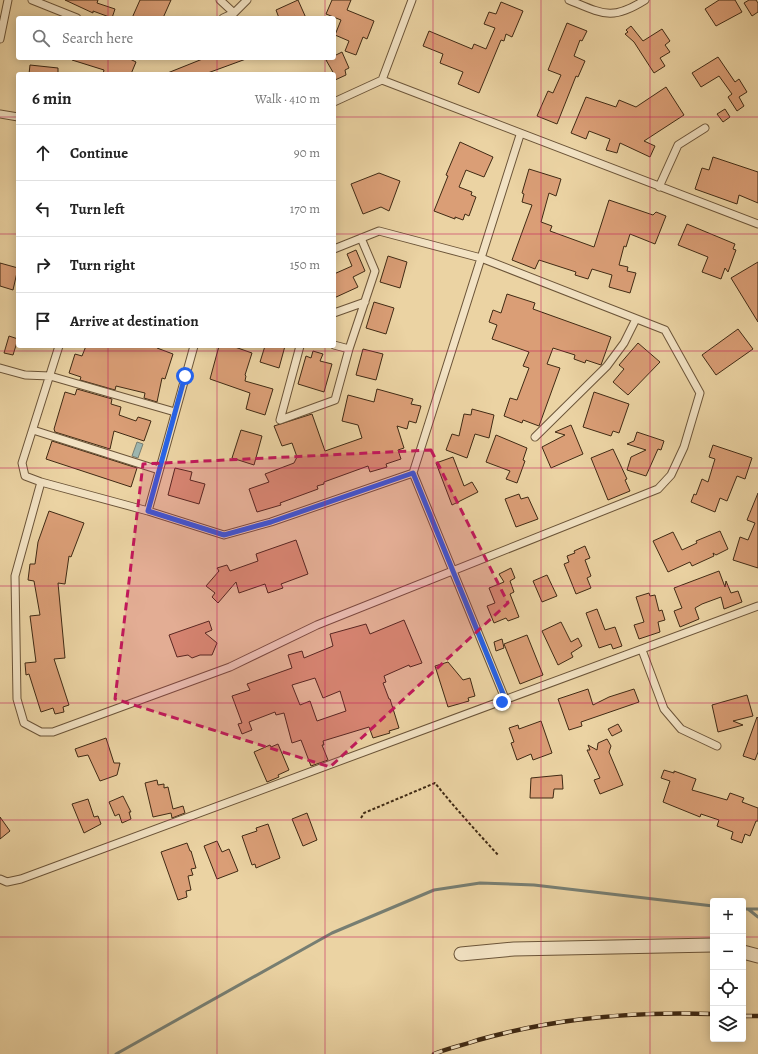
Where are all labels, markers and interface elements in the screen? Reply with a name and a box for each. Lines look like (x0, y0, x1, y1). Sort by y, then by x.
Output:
search box (16, 16, 336, 60)
icon: search (30, 27, 52, 49)
text: Search here (62, 28, 133, 48)
text: 6 min (32, 87, 72, 110)
text: Walk · 410 m (255, 90, 320, 107)
icon: ahead (32, 142, 54, 164)
text: Continue (70, 143, 128, 163)
text: 90 m (294, 144, 320, 161)
icon: left (32, 198, 54, 220)
text: Turn left (70, 199, 125, 219)
text: 170 m (290, 200, 320, 217)
icon: right (32, 254, 54, 276)
text: Turn right (70, 255, 135, 275)
text: 150 m (290, 256, 320, 273)
icon: arrive (32, 310, 54, 332)
text: Arrive at destination (70, 311, 199, 331)
route start (176, 367, 194, 385)
route end (493, 693, 511, 711)
map controls (710, 898, 746, 1042)
button: + (710, 898, 746, 934)
button: − (710, 934, 746, 970)
button: locate (710, 970, 746, 1006)
button: layers (710, 1006, 746, 1042)

